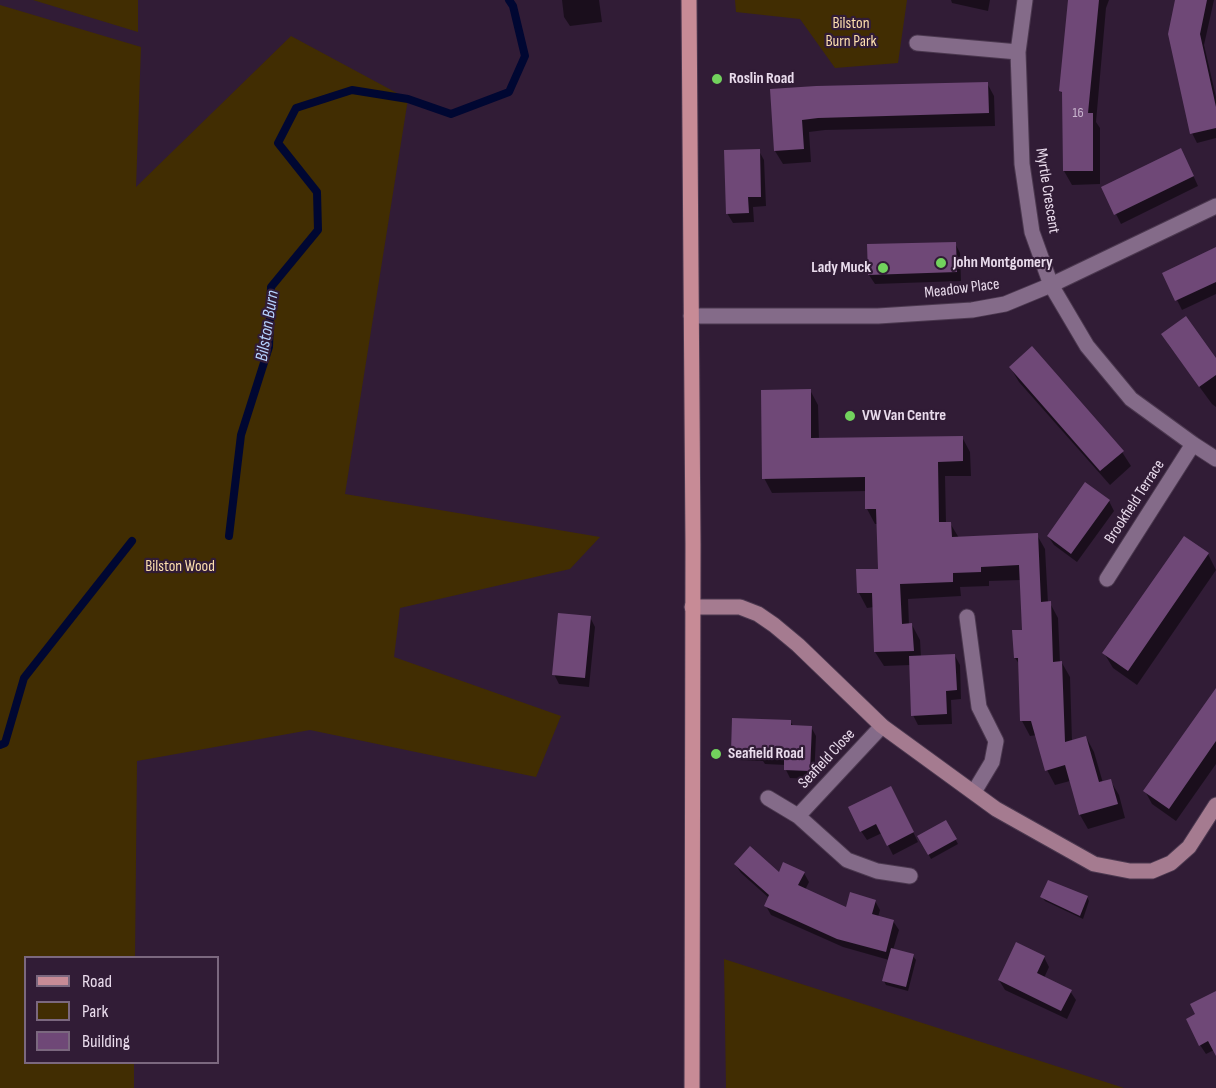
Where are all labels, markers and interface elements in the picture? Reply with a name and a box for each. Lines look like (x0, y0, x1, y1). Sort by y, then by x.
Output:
park label: Bilston Burn Park (825, 14, 877, 52)
place label: Roslin Road (729, 69, 794, 89)
marker: Roslin Road (710, 72, 724, 86)
house number: 16 (1072, 105, 1084, 121)
street label: Myrtle Crescent (1031, 147, 1063, 235)
place label: John Montgomery (953, 253, 1053, 273)
marker: John Montgomery (934, 256, 948, 270)
place label: Lady Muck (811, 258, 871, 278)
marker: Lady Muck (876, 261, 890, 275)
street label: Meadow Place (923, 275, 1001, 303)
water label: Bilston Burn (252, 289, 284, 363)
place label: VW Van Centre (862, 406, 946, 426)
marker: VW Van Centre (843, 409, 857, 423)
street label: Brookfield Terrace (1101, 456, 1169, 548)
park label: Bilston Wood (145, 557, 215, 577)
street label: Seafield Close (795, 725, 859, 793)
place label: Seafield Road (728, 744, 804, 764)
marker: Seafield Road (709, 747, 723, 761)
legend (24, 956, 219, 1064)
text: Road (82, 971, 112, 992)
text: Park (82, 1001, 108, 1022)
text: Building (82, 1031, 130, 1052)

